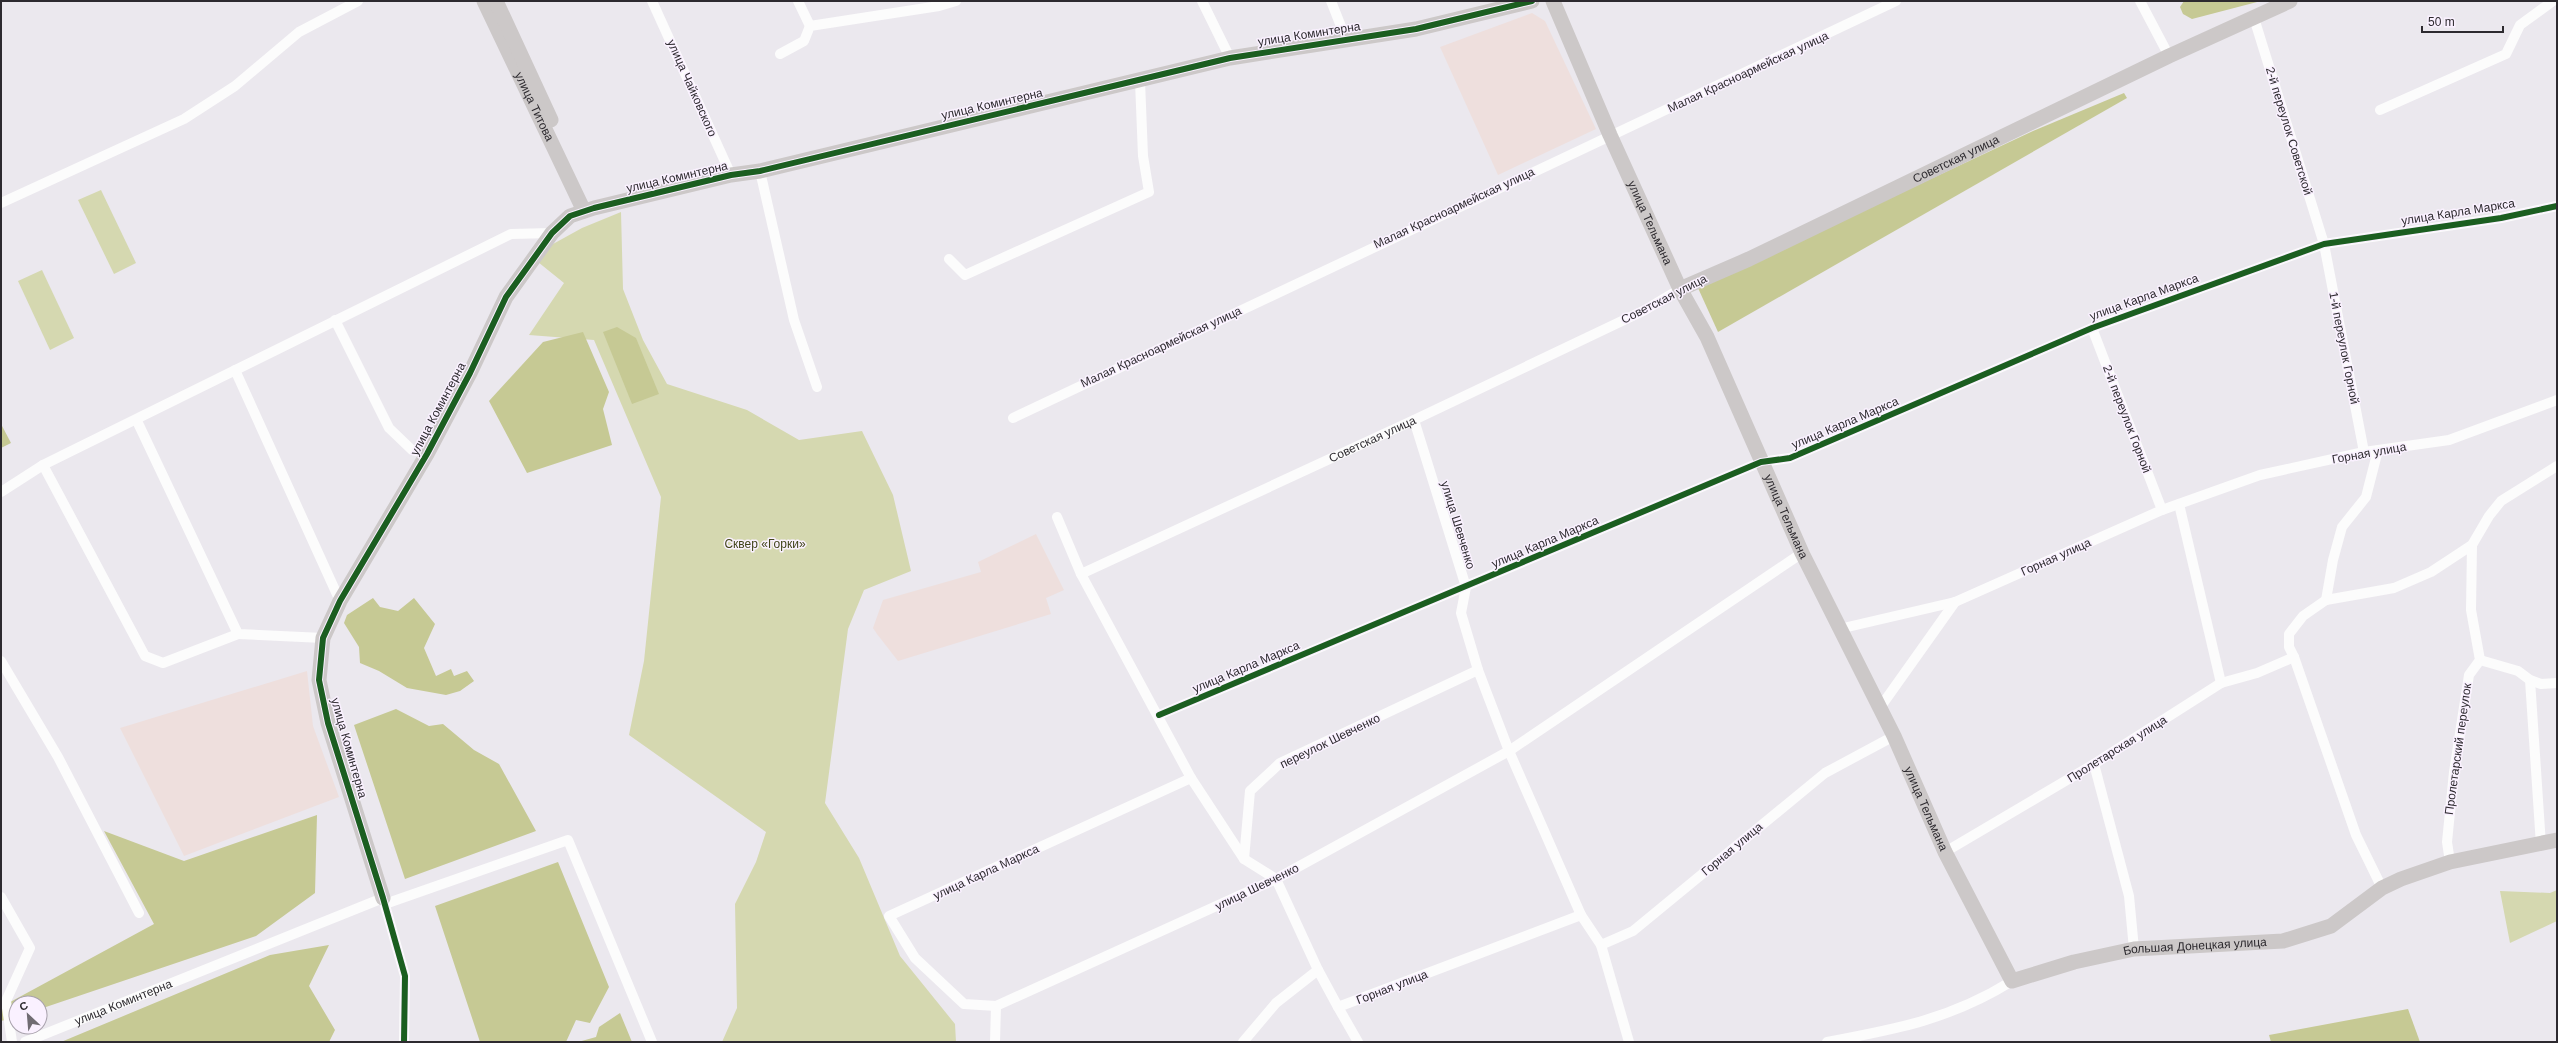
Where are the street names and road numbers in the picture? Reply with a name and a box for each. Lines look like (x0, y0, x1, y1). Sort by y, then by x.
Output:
street label: улица Коминтерна (1257, 19, 1362, 49)
street label: Малая Красноармейская улица (1665, 28, 1831, 116)
street label: улица Чайковского (664, 37, 720, 139)
street label: 2-й переулок Советской (2263, 65, 2315, 197)
street label: улица Титова (512, 70, 557, 144)
street label: улица Коминтерна (940, 85, 1044, 122)
street label: Советская улица (1910, 132, 2002, 186)
street label: улица Коминтерна (625, 158, 729, 195)
street label: Малая Красноармейская улица (1371, 164, 1537, 252)
street label: улица Тельмана (1625, 178, 1675, 267)
street label: улица Карла Маркса (2400, 196, 2516, 228)
street label: Советская улица (1619, 271, 1709, 327)
street label: улица Карла Маркса (2088, 271, 2201, 323)
street label: 1-й переулок Горной (2326, 291, 2362, 405)
street label: Малая Красноармейская улица (1078, 303, 1244, 391)
street label: улица Коминтерна (408, 360, 469, 458)
street label: 2-й переулок Горной (2100, 363, 2154, 475)
street label: улица Карла Маркса (1789, 394, 1901, 452)
street label: Советская улица (1327, 413, 1418, 465)
street label: Горная улица (2331, 440, 2408, 466)
street label: улица Тельмана (1761, 472, 1811, 561)
street label: улица Шевченко (1438, 479, 1478, 571)
street label: улица Карла Маркса (1489, 513, 1601, 571)
street label: Горная улица (2019, 535, 2093, 579)
street label: улица Карла Маркса (1190, 638, 1302, 696)
street label: Пролетарский переулок (2442, 681, 2474, 816)
street label: улица Коминтерна (328, 696, 370, 800)
street label: переулок Шевченко (1278, 711, 1383, 771)
street label: Пролетарская улица (2065, 712, 2170, 785)
street label: улица Тельмана (1901, 764, 1951, 853)
street label: Горная улица (1699, 819, 1766, 879)
street label: улица Карла Маркса (931, 841, 1041, 903)
street label: улица Шевченко (1213, 861, 1301, 913)
street label: Большая Донецкая улица (2122, 935, 2268, 958)
street label: Горная улица (1354, 967, 1430, 1007)
street label: улица Коминтерна (73, 976, 174, 1028)

